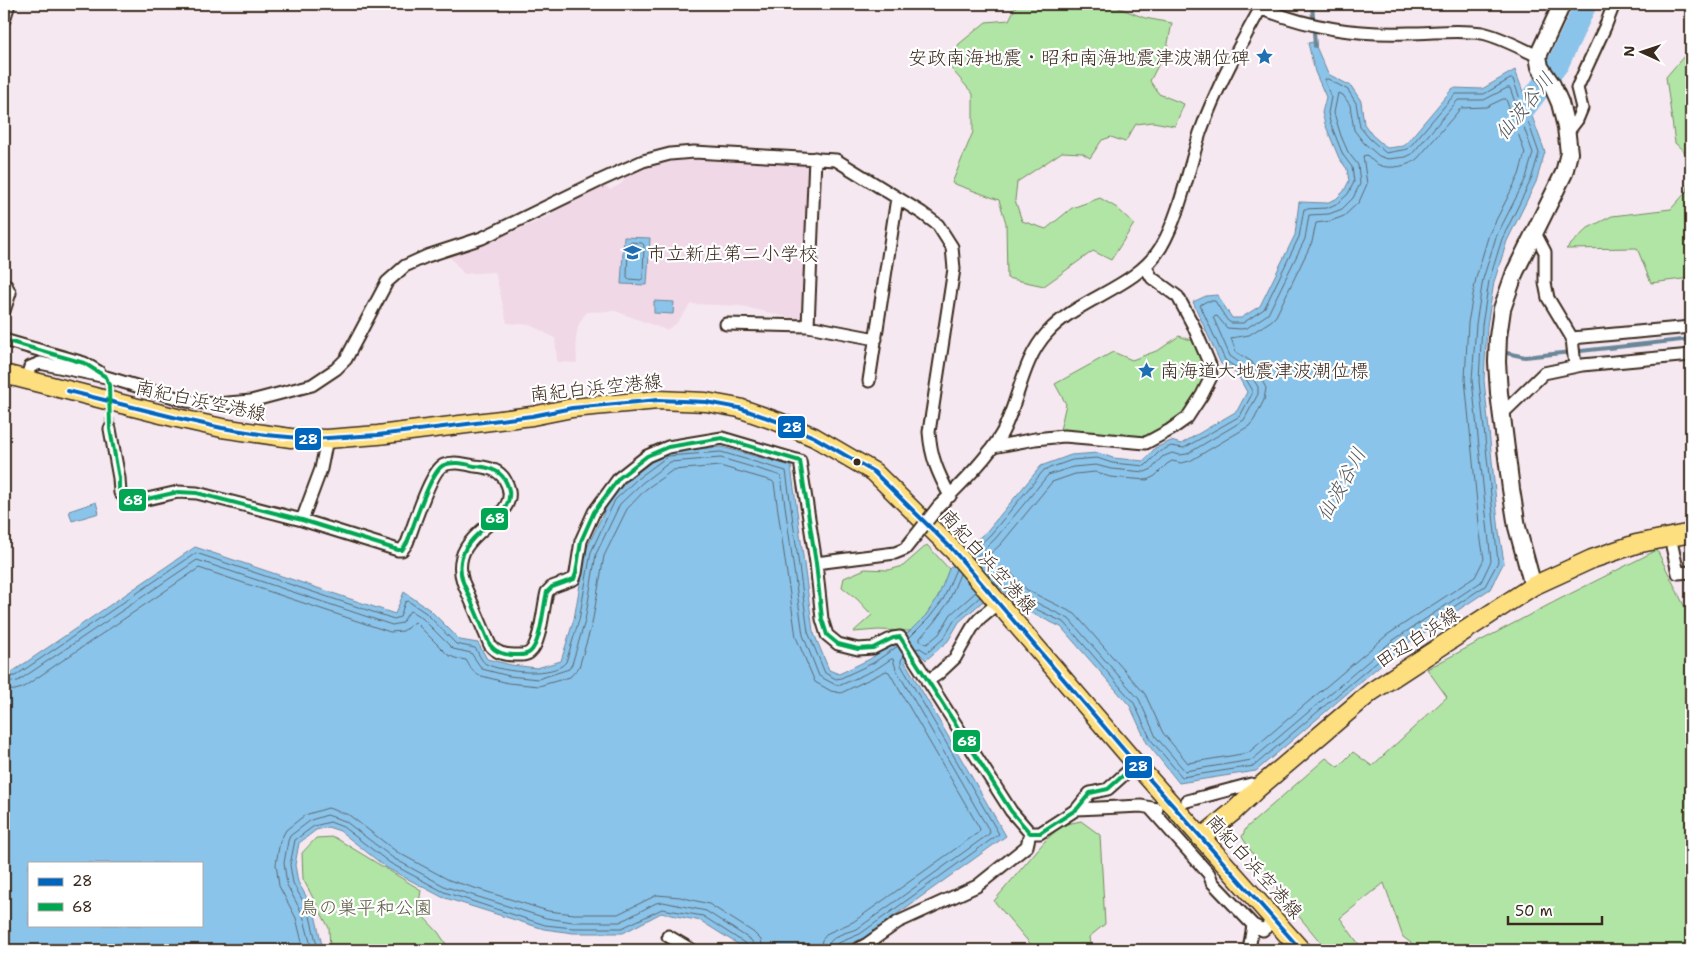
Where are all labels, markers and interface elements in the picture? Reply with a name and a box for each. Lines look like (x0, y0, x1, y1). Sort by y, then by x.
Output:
north arrow (1618, 28, 1668, 78)
place label: 安政南海地震・昭和南海地震津波潮位碑 (908, 45, 1250, 70)
text: N (1620, 45, 1638, 57)
place icon: 安政南海地震・昭和南海地震津波潮位碑 (1254, 47, 1274, 67)
water label: 仙波谷川 (1489, 67, 1559, 145)
place label: 市立新庄第二小学校 (647, 241, 818, 266)
school or university icon: 市立新庄第二小学校 (623, 243, 643, 263)
place label: 南海道大地震津波潮位標 (1160, 358, 1369, 383)
place icon: 南海道大地震津波潮位標 (1136, 360, 1156, 380)
street label: 南紀白浜空港線 (529, 368, 664, 407)
street label: 南紀白浜空港線 (133, 374, 269, 427)
line badge: 28 (777, 415, 806, 439)
text: 28 (782, 418, 802, 436)
line badge: 28 (294, 427, 322, 451)
text: 28 (298, 430, 318, 448)
water label: 仙波谷川 (1310, 443, 1372, 525)
unlabelled marker (852, 457, 862, 467)
line badge: 68 (118, 488, 147, 512)
text: 68 (123, 491, 143, 509)
street label: 南紀白浜空港線 (935, 504, 1042, 619)
line badge: 68 (480, 507, 509, 531)
text: 68 (485, 509, 505, 527)
street label: 田辺白浜線 (1371, 601, 1464, 674)
line badge: 68 (952, 729, 981, 753)
text: 68 (957, 732, 977, 750)
line badge: 28 (1124, 755, 1153, 779)
text: 28 (1128, 757, 1148, 775)
street label: 南紀白浜空港線 (1201, 809, 1308, 924)
legend (28, 862, 202, 926)
text: 28 (72, 871, 93, 891)
scale bar (1508, 894, 1601, 926)
park label: 鳥の巣平和公園 (299, 895, 433, 920)
text: 68 (72, 897, 92, 917)
text: 50 m (1515, 901, 1553, 921)

